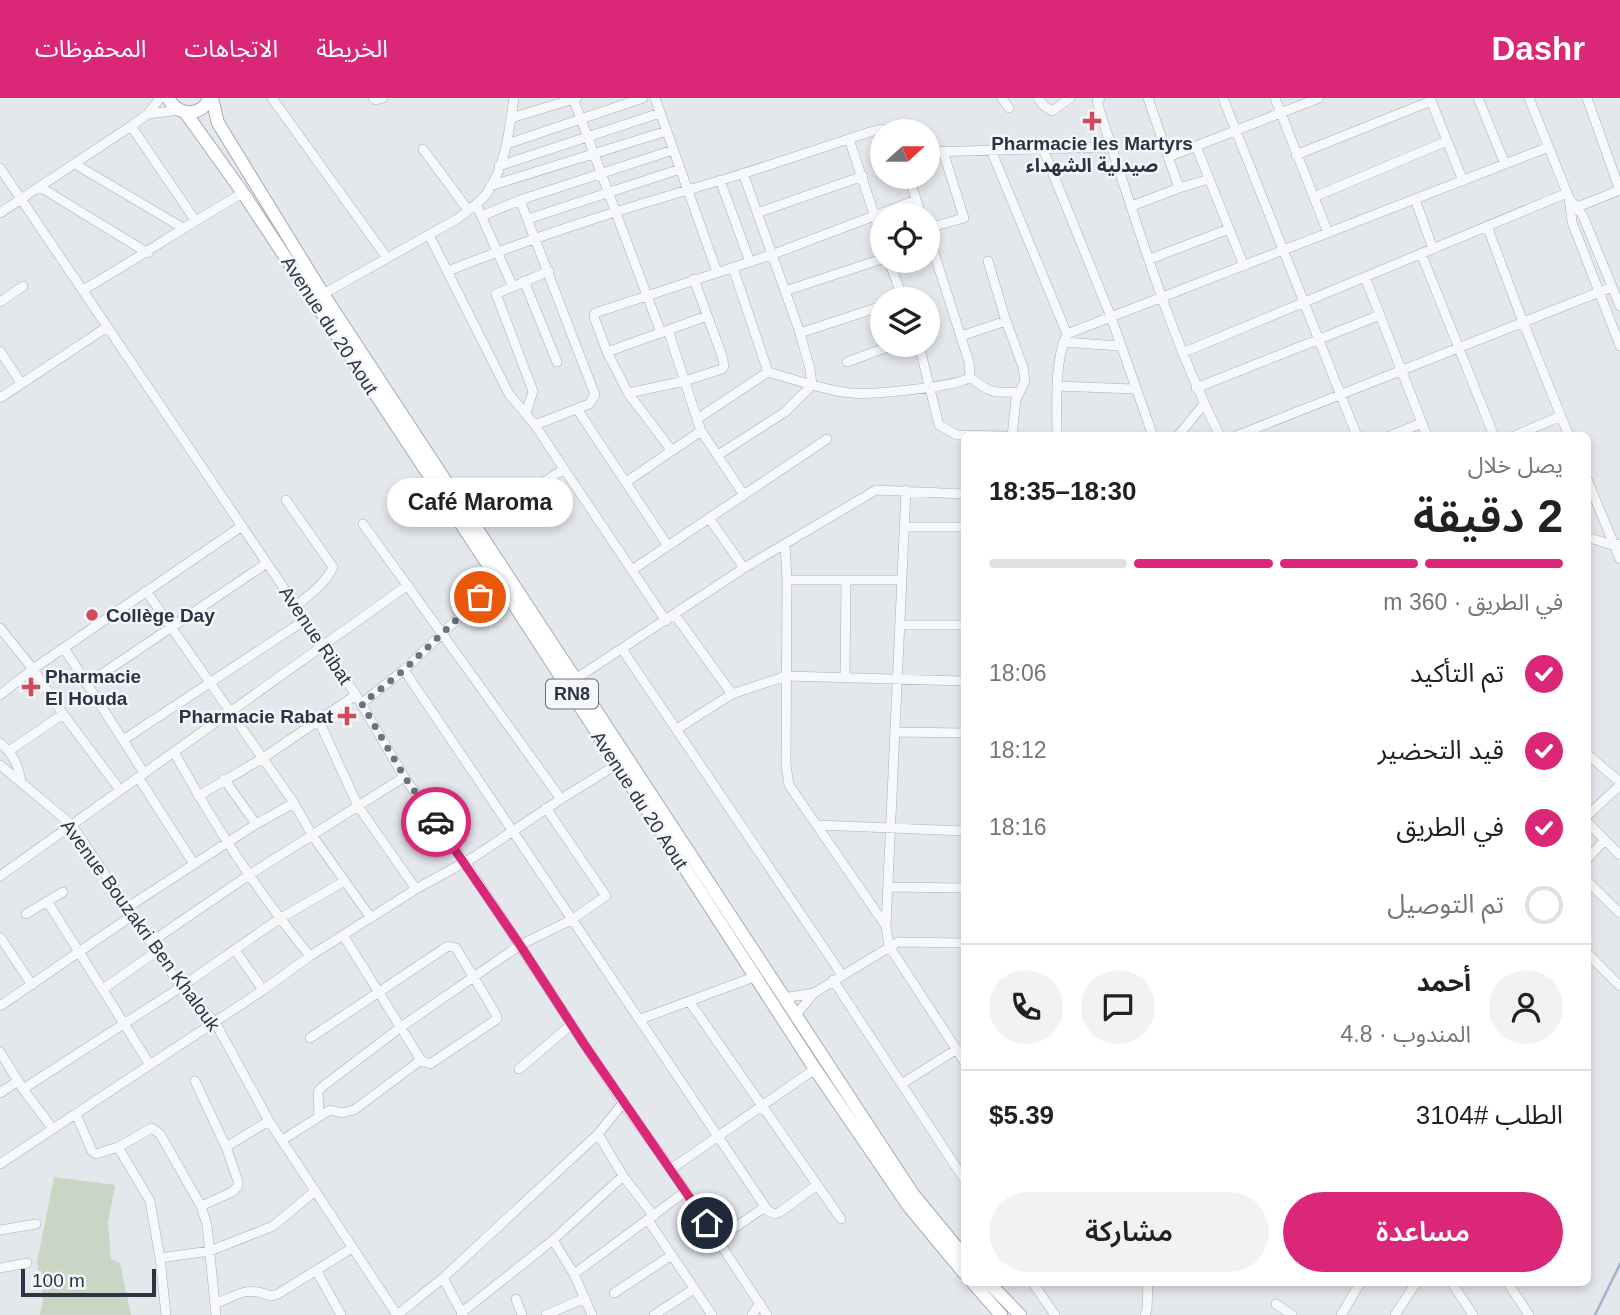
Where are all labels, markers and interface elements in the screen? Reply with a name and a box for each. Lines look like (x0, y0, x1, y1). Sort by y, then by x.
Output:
text: Dashr (1491, 30, 1585, 67)
text: المحفوظات (35, 35, 146, 62)
text: الاتجاهات (184, 35, 278, 62)
text: الخريطة (316, 35, 388, 62)
marker: Pharmacie les Martyrs صيدلية الشهداء (1084, 113, 1100, 129)
north arrow (870, 119, 940, 189)
map controls (870, 119, 940, 357)
place label: Pharmacie les Martyrs صيدلية الشهداء (991, 133, 1193, 176)
button: locate (870, 203, 940, 273)
street label: Avenue du 20 Aout (277, 252, 382, 399)
button: layers (870, 287, 940, 357)
text: يصل خلال (1468, 452, 1563, 478)
text: 18:30–18:35 (989, 476, 1136, 506)
callout: Café Maroma (387, 478, 573, 527)
text: Café Maroma (408, 489, 552, 515)
text: 2 دقيقة (1413, 490, 1563, 542)
pin (450, 567, 510, 627)
icon: bag (461, 578, 499, 616)
street label: Avenue Ribat (275, 582, 356, 689)
text: في الطريق · 360 m (1383, 589, 1563, 615)
place label: Collège Day (106, 605, 215, 626)
marker: Collège Day (84, 607, 100, 623)
icon: check (1525, 655, 1563, 693)
text: تم التأكيد (1410, 658, 1504, 688)
text: 18:06 (989, 660, 1047, 686)
place label: Pharmacie El Houda (45, 666, 141, 709)
marker: Pharmacie El Houda (23, 679, 39, 695)
road number: RN8 (546, 680, 598, 708)
place label: Pharmacie Rabat (179, 706, 334, 727)
marker: Pharmacie Rabat (339, 708, 355, 724)
street label: Avenue du 20 Aout (587, 727, 692, 874)
icon: check (1525, 732, 1563, 770)
text: قيد التحضير (1378, 735, 1504, 765)
text: 18:12 (989, 737, 1047, 763)
courier (401, 787, 471, 857)
icon: car (417, 803, 455, 841)
icon: check (1525, 809, 1563, 847)
text: في الطريق (1396, 812, 1504, 842)
text: 18:16 (989, 814, 1047, 840)
street label: Avenue Bouzakri Ben Khalouk (57, 815, 225, 1036)
text: تم التوصيل (1387, 889, 1504, 919)
text: أحمد (1417, 967, 1471, 997)
button: phone (989, 970, 1063, 1044)
button: chat (1081, 970, 1155, 1044)
button: person (1489, 970, 1563, 1044)
text: المندوب · 4.8 (1341, 1021, 1471, 1047)
text: $5.39 (989, 1100, 1054, 1130)
text: الطلب #3104 (1416, 1100, 1563, 1130)
button: مشاركة (989, 1192, 1269, 1272)
button: مساعدة (1283, 1192, 1563, 1272)
pin (677, 1193, 737, 1253)
icon: home (688, 1204, 726, 1242)
scale bar (21, 1266, 156, 1298)
text: 100 m (32, 1270, 85, 1291)

